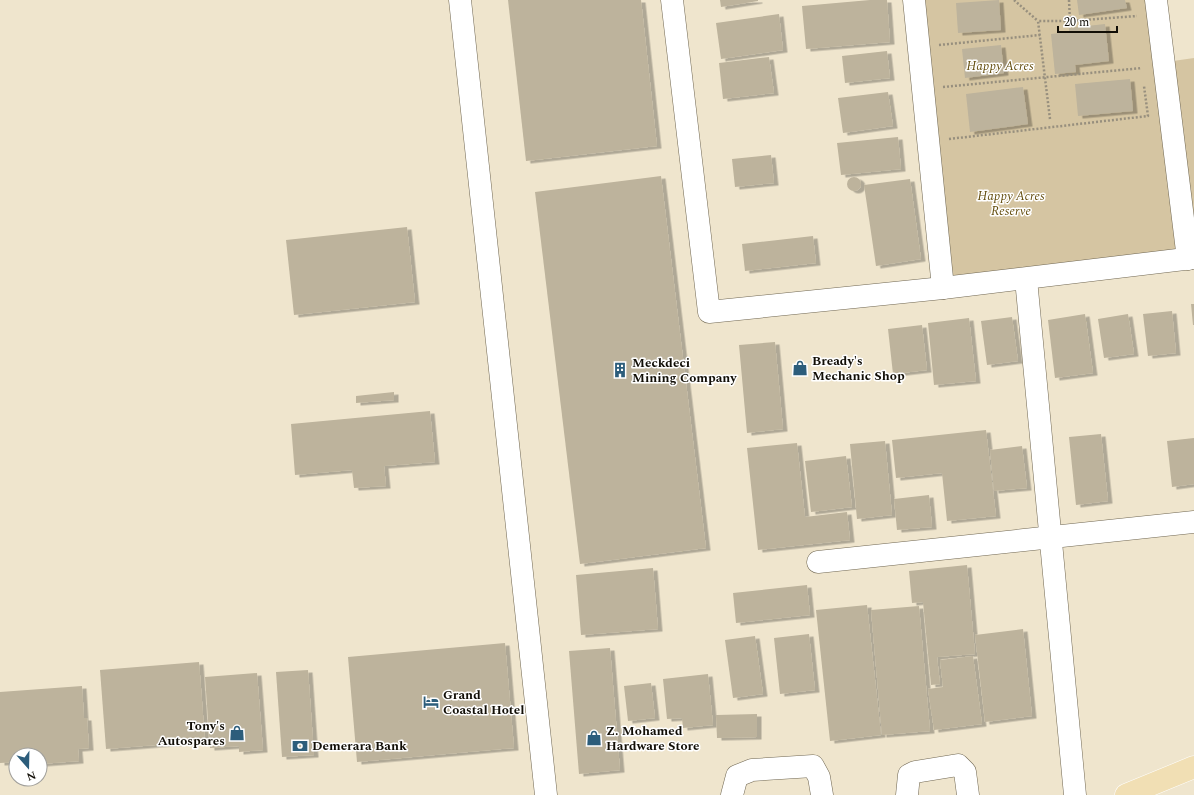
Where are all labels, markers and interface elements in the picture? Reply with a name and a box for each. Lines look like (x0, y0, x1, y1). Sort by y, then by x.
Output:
scale bar (1058, 8, 1117, 34)
text: 20 m (1064, 13, 1089, 32)
park label: Happy Acres (966, 56, 1034, 76)
park label: Happy Acres Reserve (977, 186, 1045, 221)
place label: Bready's Mechanic Shop (812, 351, 905, 386)
place label: Meckdeci Mining Company (632, 353, 737, 388)
shop icon: Bready's Mechanic Shop (791, 359, 809, 377)
building icon: Meckdeci Mining Company (611, 361, 629, 379)
place label: Grand Coastal Hotel (443, 685, 524, 720)
hotel icon: Grand Coastal Hotel (422, 693, 440, 711)
place label: Tony's Autospares (158, 716, 225, 751)
place label: Z. Mohamed Hardware Store (606, 721, 700, 756)
shop icon: Tony's Autospares (228, 724, 246, 742)
shop icon: Z. Mohamed Hardware Store (585, 729, 603, 747)
place label: Demerara Bank (312, 736, 407, 756)
bank icon: Demerara Bank (291, 737, 309, 755)
north arrow (8, 747, 48, 787)
text: N (24, 766, 38, 785)

